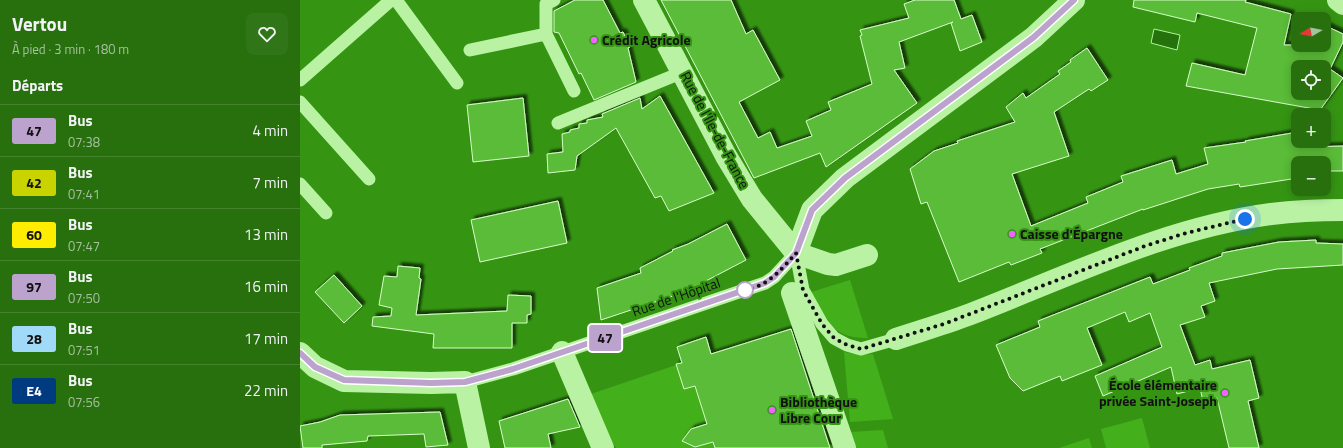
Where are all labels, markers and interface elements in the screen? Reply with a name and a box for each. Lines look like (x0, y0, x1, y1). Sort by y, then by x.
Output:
text: Vertou (12, 9, 67, 38)
north arrow (1291, 12, 1331, 52)
map controls (1291, 12, 1331, 196)
button: heart (246, 13, 288, 55)
place label: Crédit Agricole (602, 29, 691, 50)
marker: Crédit Agricole (589, 35, 599, 45)
text: À pied · 3 min · 180 m (12, 39, 129, 59)
button: locate (1291, 60, 1331, 100)
street label: Rue de l'Île-de-France (676, 67, 755, 192)
text: Départs (12, 74, 63, 97)
button: + (1291, 108, 1331, 148)
text: Bus (68, 109, 93, 132)
text: 4 min (252, 119, 288, 142)
text: 47 (26, 120, 42, 141)
text: 07:38 (68, 132, 100, 152)
button: − (1291, 156, 1331, 196)
text: Bus (68, 161, 93, 184)
text: 7 min (252, 171, 288, 194)
text: 42 (26, 172, 42, 193)
text: 07:41 (68, 184, 100, 204)
your location (1235, 209, 1255, 229)
text: Bus (68, 213, 93, 236)
text: 13 min (244, 223, 288, 246)
place label: Caisse d'Épargne (1020, 223, 1123, 244)
text: 60 (26, 224, 42, 245)
marker: Caisse d'Épargne (1007, 229, 1017, 239)
text: 07:47 (68, 236, 100, 256)
text: Bus (68, 265, 93, 288)
street label: Rue de l'Hôpital (629, 272, 723, 321)
text: 16 min (244, 275, 288, 298)
text: 97 (26, 276, 42, 297)
unlabelled marker (736, 281, 754, 299)
text: 07:50 (68, 288, 100, 308)
text: Bus (68, 317, 93, 340)
line badge: 47 (587, 325, 623, 351)
text: 17 min (244, 327, 288, 350)
text: 47 (597, 327, 613, 348)
text: 28 (26, 328, 42, 349)
text: 07:51 (68, 340, 100, 360)
text: Bus (68, 369, 93, 392)
place label: École élémentaire privée Saint-Joseph (1099, 374, 1217, 411)
text: 22 min (244, 379, 288, 402)
text: E4 (26, 380, 42, 401)
marker: École élémentaire privée Saint-Joseph (1220, 388, 1230, 398)
place label: Bibliothèque Libre Cour (780, 391, 857, 428)
text: 07:56 (68, 392, 100, 412)
marker: Bibliothèque Libre Cour (767, 405, 777, 415)

